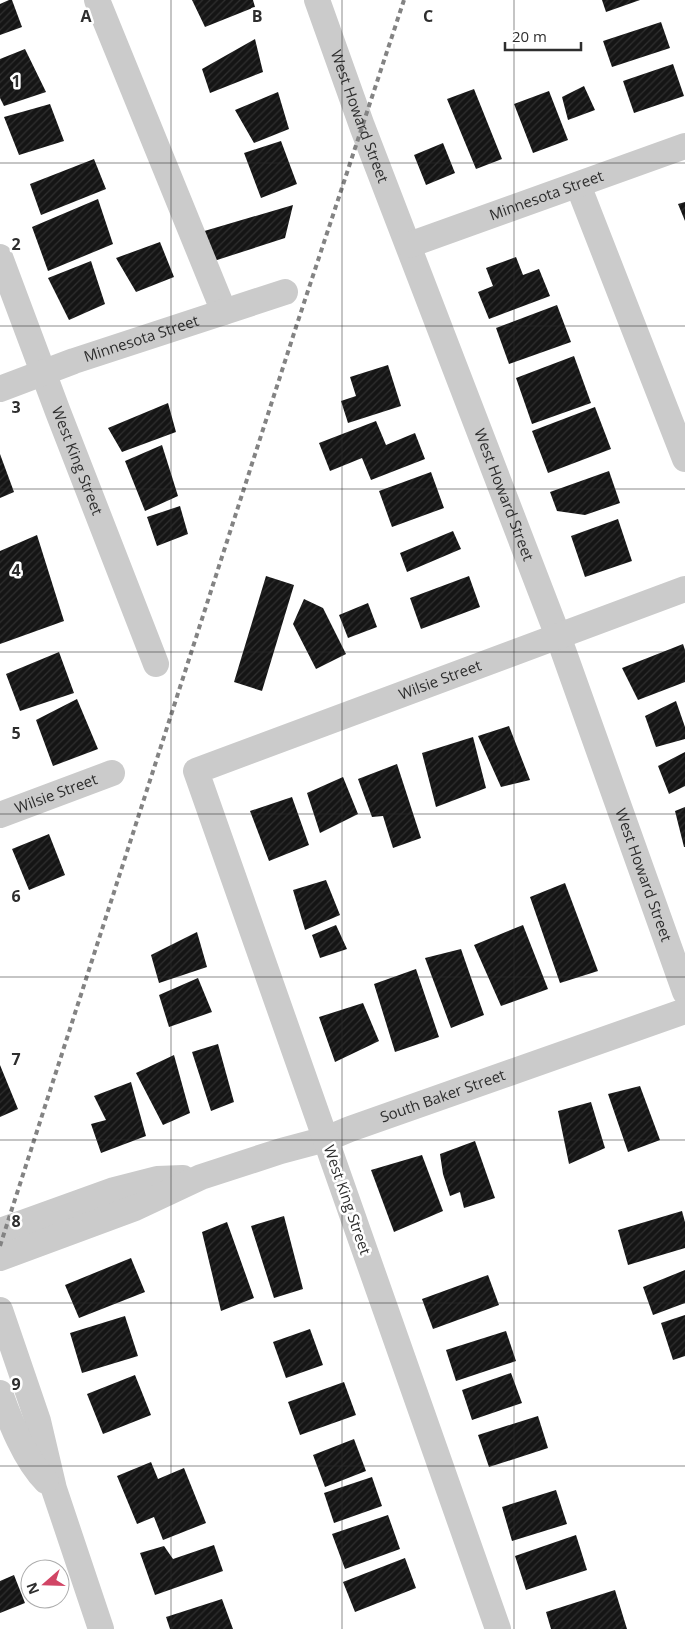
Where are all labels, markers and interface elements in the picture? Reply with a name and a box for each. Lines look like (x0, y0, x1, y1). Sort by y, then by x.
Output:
text: A (80, 5, 92, 27)
text: B (252, 5, 262, 27)
text: C (423, 5, 433, 27)
scale bar (505, 20, 581, 52)
text: 20 m (512, 26, 547, 46)
street label: West Howard Street (327, 47, 394, 185)
text: 1 (11, 70, 21, 92)
street label: Minnesota Street (486, 165, 606, 224)
text: 2 (11, 233, 21, 255)
street label: Minnesota Street (81, 310, 201, 366)
text: 3 (11, 396, 21, 418)
street label: West King Street (48, 403, 108, 518)
street label: West Howard Street (470, 426, 539, 563)
text: 4 (11, 559, 21, 581)
street label: Wilsie Street (396, 655, 484, 704)
text: 5 (11, 722, 21, 744)
street label: Wilsie Street (12, 768, 100, 818)
street label: West Howard Street (611, 805, 677, 944)
text: 6 (11, 885, 21, 907)
text: 7 (11, 1048, 21, 1070)
street label: South Baker Street (377, 1064, 508, 1127)
street label: West King Street (320, 1142, 376, 1257)
text: 8 (11, 1210, 21, 1232)
text: 9 (11, 1373, 21, 1395)
north arrow (20, 1559, 70, 1609)
text: N (21, 1580, 43, 1597)

